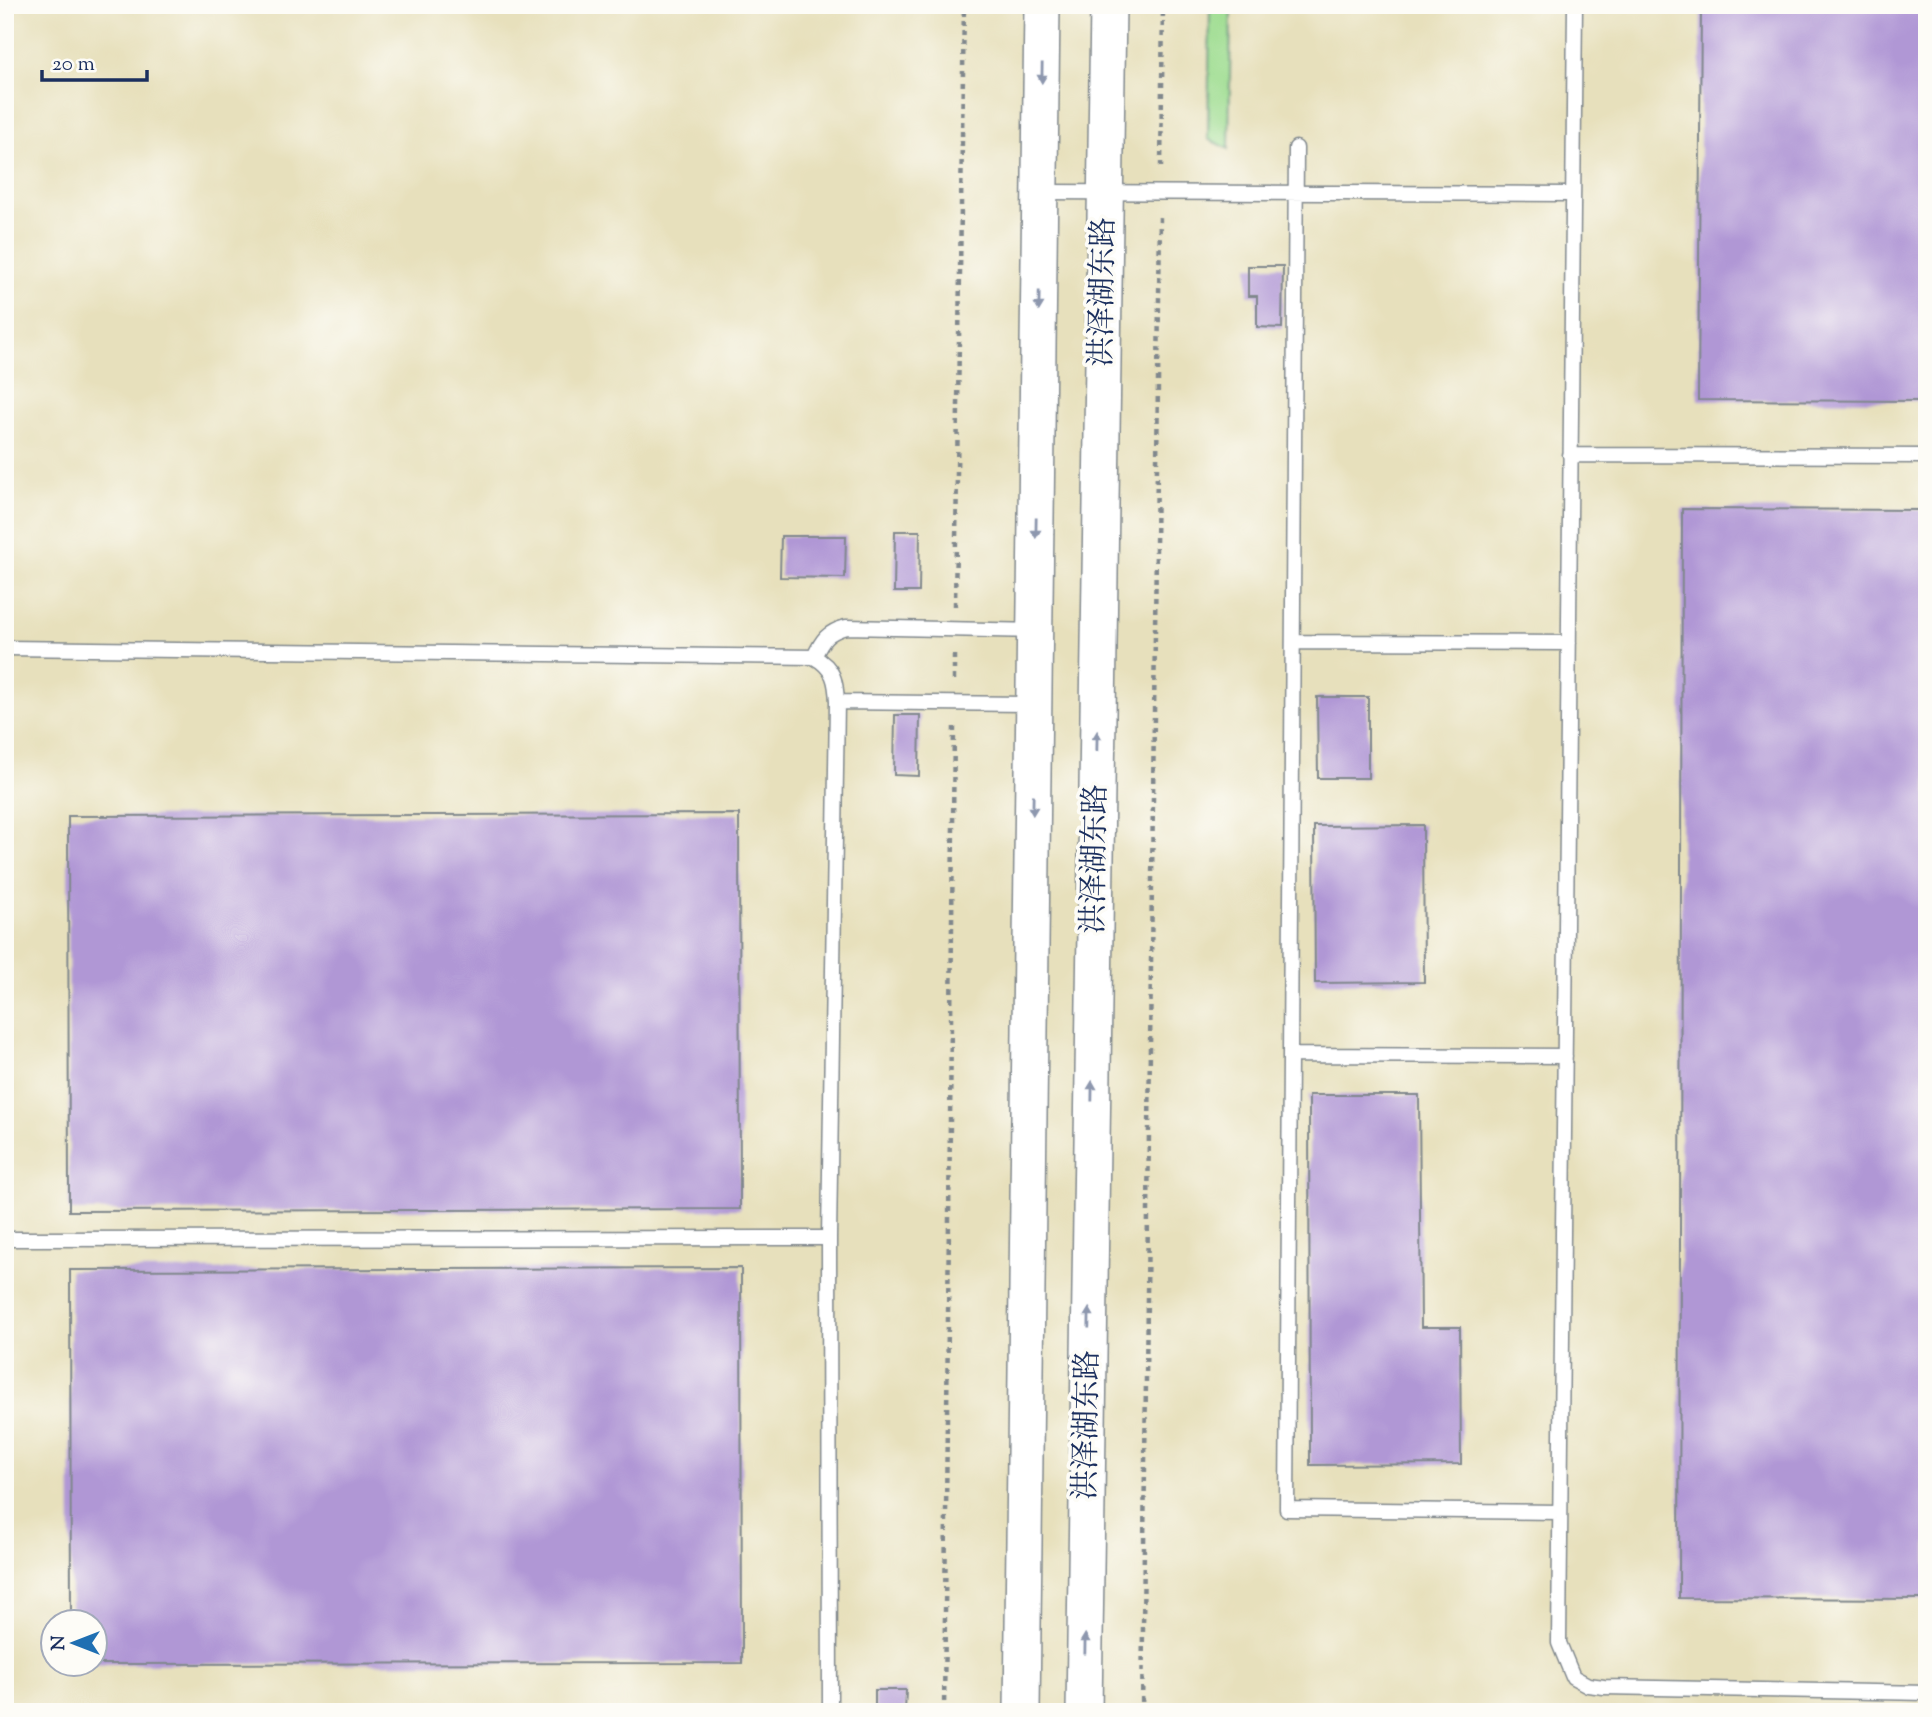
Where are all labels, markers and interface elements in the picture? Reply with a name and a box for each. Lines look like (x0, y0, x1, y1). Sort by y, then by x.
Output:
scale bar (42, 38, 147, 82)
text: 20 m (52, 50, 95, 80)
one-way arrow (1036, 63, 1047, 85)
street label: 洪泽湖东路 (1081, 217, 1127, 367)
one-way arrow (1033, 290, 1045, 312)
one-way arrow (1030, 518, 1042, 540)
one-way arrow (1091, 729, 1103, 751)
street label: 洪泽湖东路 (1073, 784, 1119, 934)
one-way arrow (1027, 794, 1039, 816)
one-way arrow (1087, 1079, 1098, 1101)
one-way arrow (1083, 1307, 1095, 1329)
street label: 洪泽湖东路 (1065, 1350, 1111, 1500)
north arrow (38, 1608, 108, 1678)
one-way arrow (1079, 1632, 1090, 1654)
text: N (46, 1635, 73, 1651)

